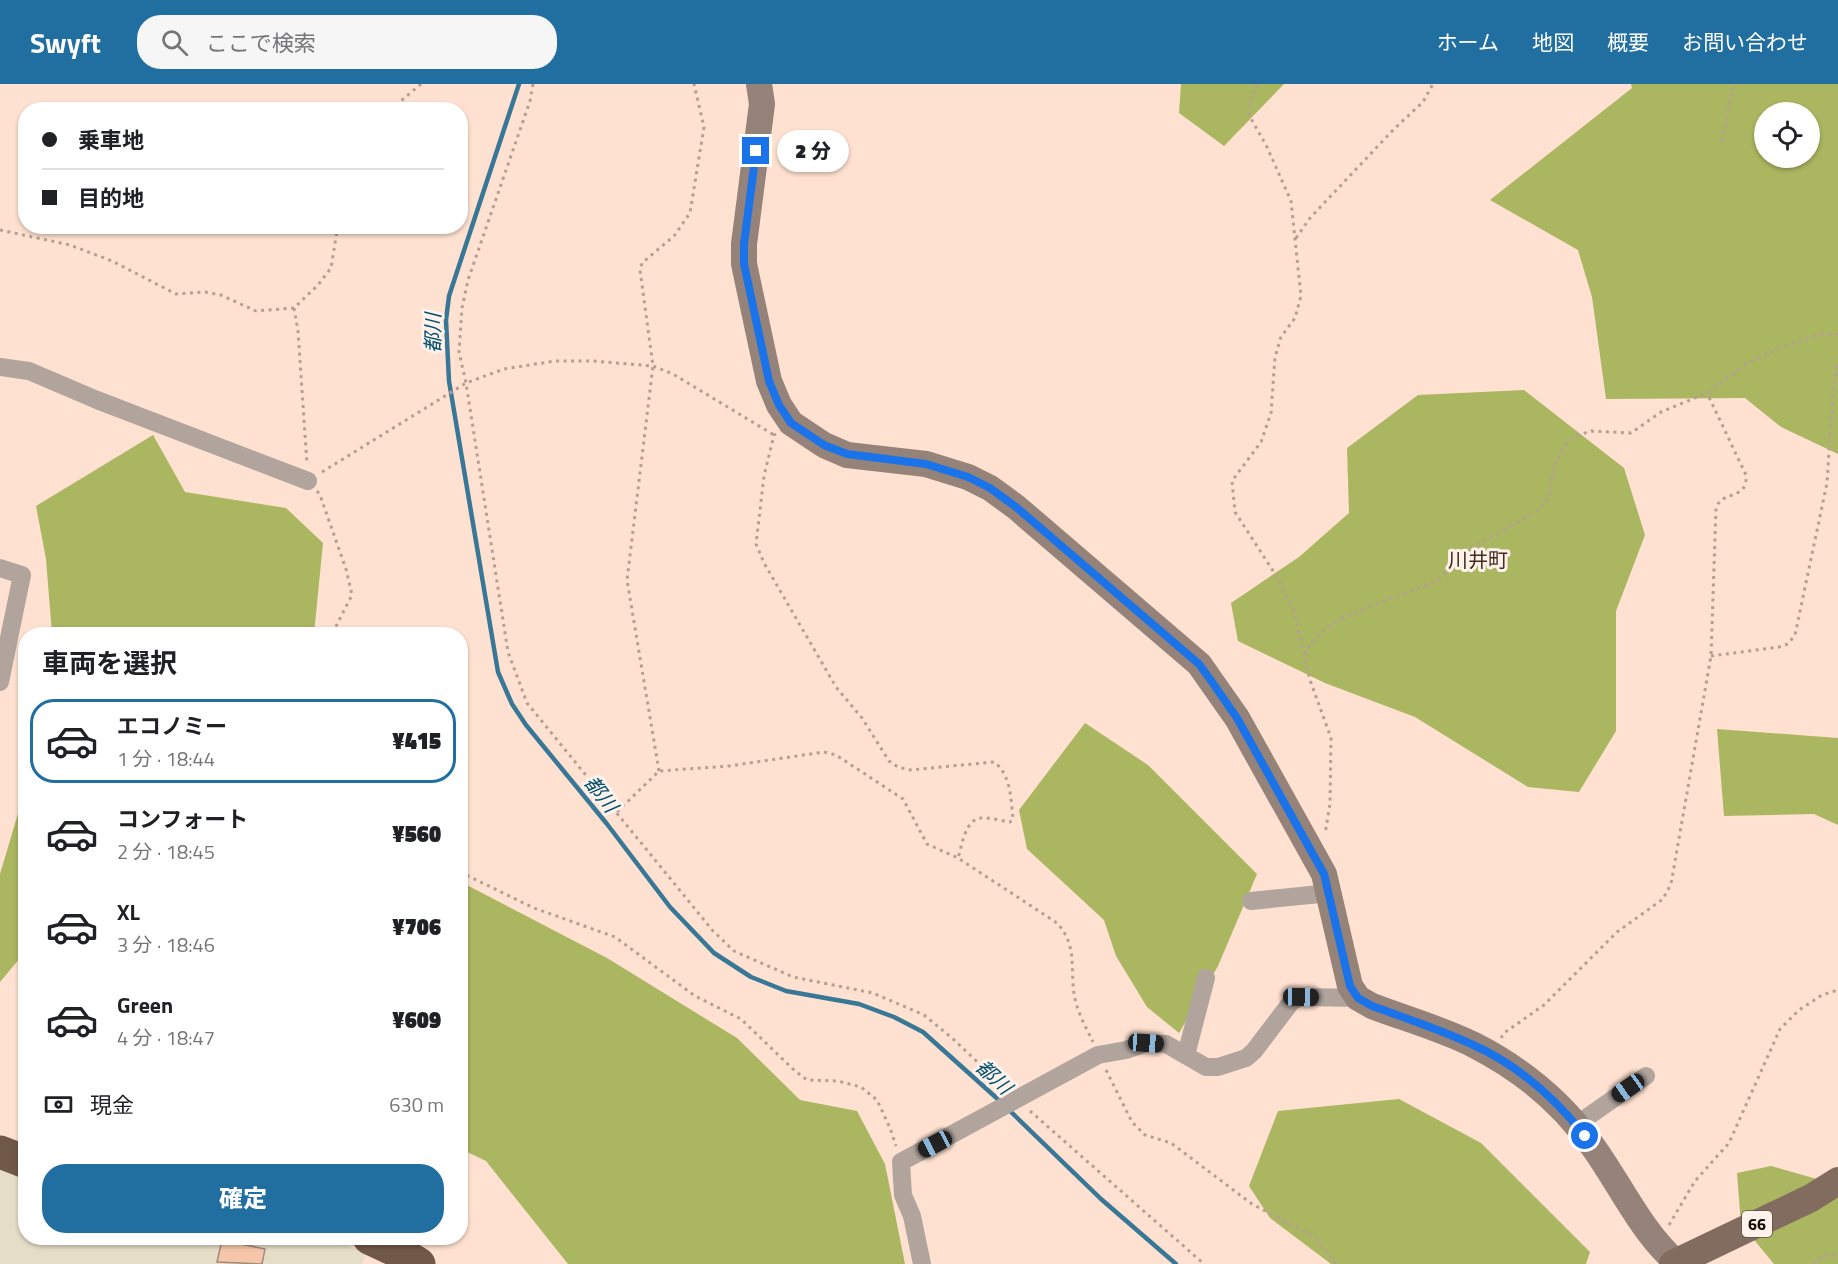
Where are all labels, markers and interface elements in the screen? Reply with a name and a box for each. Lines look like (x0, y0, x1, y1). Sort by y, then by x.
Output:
search box (137, 15, 557, 69)
text: Swyft (30, 21, 101, 64)
icon: search (158, 26, 191, 59)
text: ここで検索 (206, 26, 316, 60)
text: ホーム (1437, 26, 1499, 58)
text: 地図 (1532, 26, 1574, 58)
text: 概要 (1607, 26, 1649, 58)
text: お問い合わせ (1682, 26, 1808, 58)
map controls (1754, 102, 1820, 168)
button: locate (1754, 102, 1820, 168)
text: 乗車地 (78, 123, 144, 157)
callout: 2 分 (777, 130, 849, 172)
text: 2 分 (795, 135, 831, 166)
route end (742, 137, 769, 164)
text: 目的地 (78, 181, 144, 215)
water label: 都川 (417, 311, 448, 353)
district label: 川井町 (1448, 544, 1508, 575)
text: 車両を選択 (42, 642, 177, 683)
text: エコノミー (117, 709, 227, 743)
icon: car (45, 714, 99, 768)
text: ¥415 (392, 724, 441, 758)
text: 1 分 · 18:44 (117, 743, 215, 774)
water label: 都川 (577, 768, 627, 821)
text: コンフォート (117, 802, 248, 836)
icon: car (45, 807, 99, 861)
text: ¥560 (392, 817, 441, 851)
text: 2 分 · 18:45 (117, 836, 215, 867)
text: XL (117, 895, 140, 929)
icon: car (45, 900, 99, 954)
text: ¥706 (392, 910, 441, 944)
text: 3 分 · 18:46 (117, 929, 215, 960)
text: Green (117, 988, 173, 1022)
car (1283, 988, 1319, 1006)
icon: car (45, 993, 99, 1047)
text: ¥609 (392, 1003, 441, 1037)
text: 4 分 · 18:47 (117, 1022, 215, 1053)
car (1127, 1033, 1165, 1053)
water label: 都川 (969, 1052, 1021, 1103)
car (1608, 1070, 1648, 1106)
icon: cash (42, 1088, 75, 1121)
text: 現金 (90, 1088, 134, 1122)
text: 630 m (389, 1089, 444, 1120)
route start (1571, 1122, 1598, 1149)
car (915, 1128, 955, 1160)
button: 確定 (42, 1164, 444, 1233)
road number: 66 (1742, 1211, 1772, 1237)

